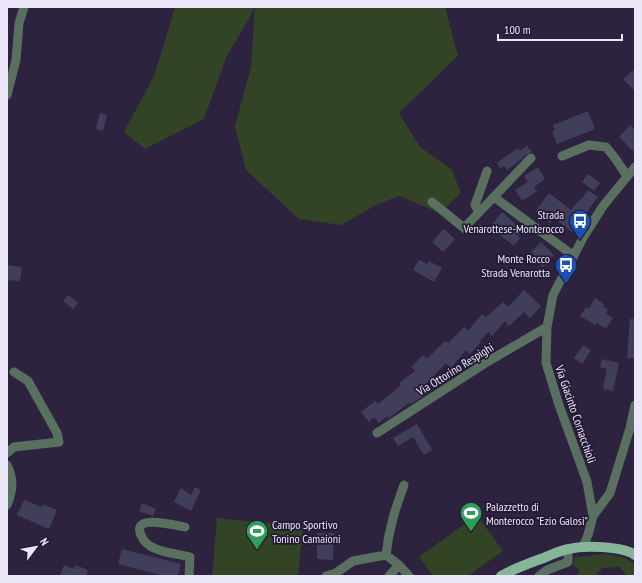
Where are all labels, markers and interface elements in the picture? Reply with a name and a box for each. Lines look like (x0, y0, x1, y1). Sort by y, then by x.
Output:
scale bar (498, 16, 622, 42)
text: 100 m (504, 22, 531, 37)
place label: Strada Venarottese-Monterocco (463, 207, 564, 236)
bus stop icon: Strada Venarottese-Monterocco (567, 208, 593, 241)
place label: Monte Rocco Strada Venarotta (481, 251, 550, 280)
bus stop icon: Monte Rocco Strada Venarotta (553, 252, 579, 285)
street label: Via Ottorino Respighi (413, 339, 496, 399)
street label: Via Giacinto Cornacchioli (552, 362, 600, 465)
place label: Palazzetto di Monterocco "Ezio Galosi" (486, 499, 588, 528)
sports icon: Palazzetto di Monterocco "Ezio Galosi" (458, 500, 484, 533)
place label: Campo Sportivo Tonino Camaioni (272, 517, 341, 546)
sports icon: Campo Sportivo Tonino Camaioni (244, 518, 270, 551)
north arrow (16, 527, 56, 567)
text: N (37, 535, 52, 548)

